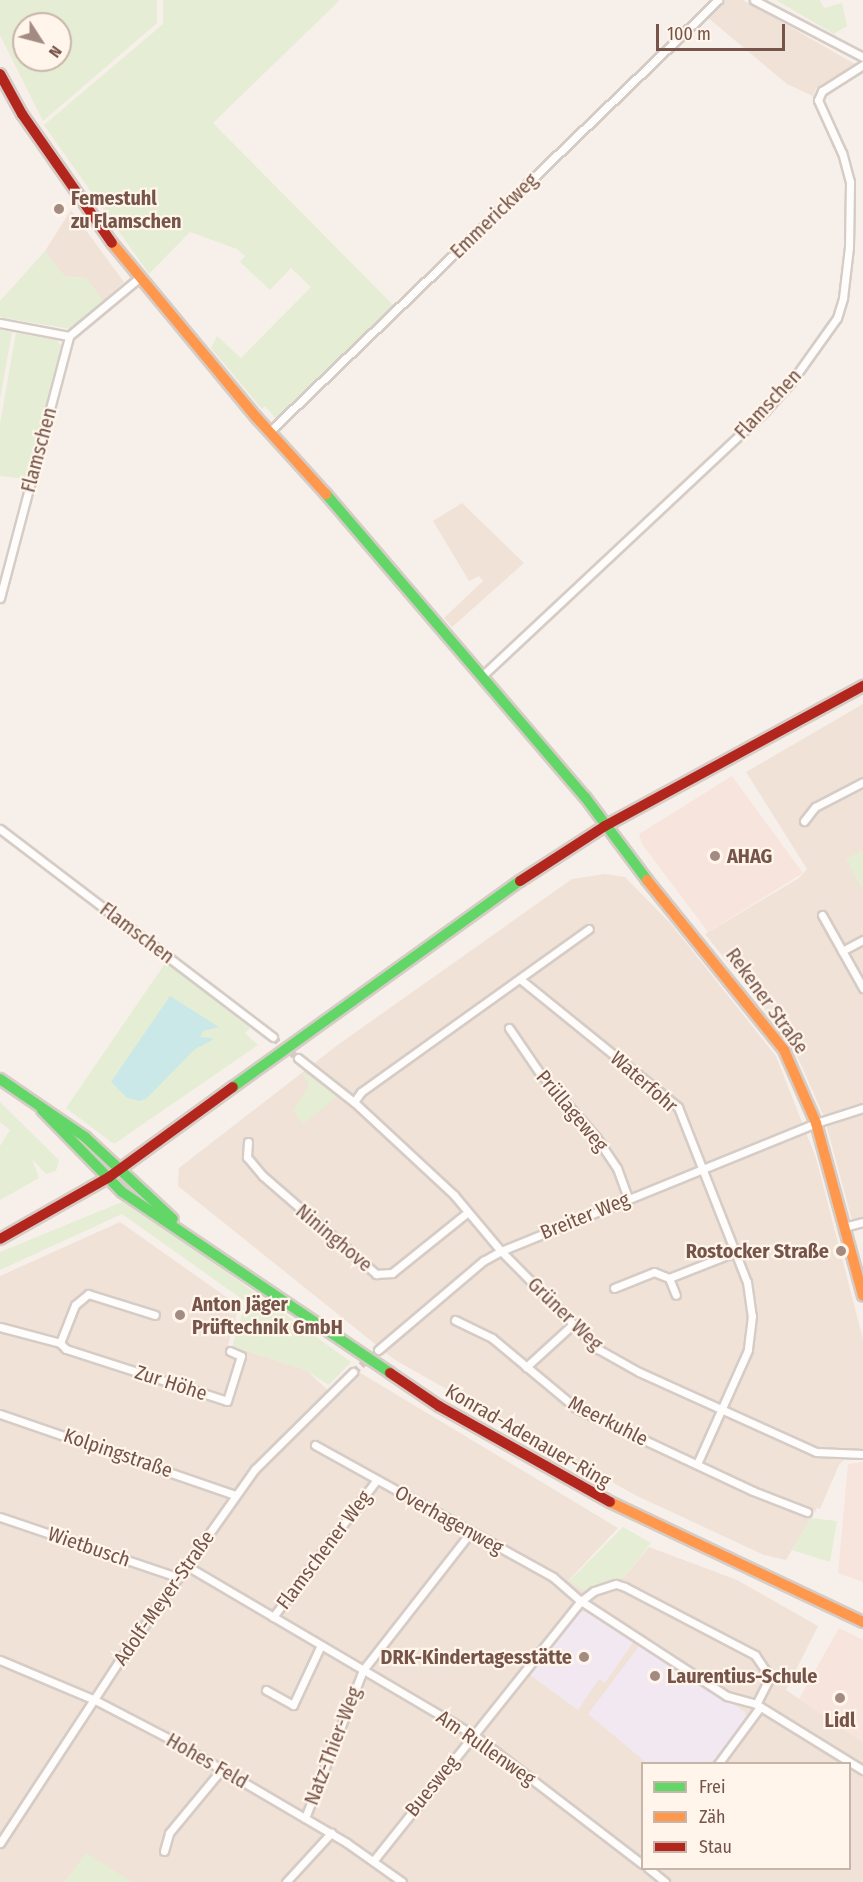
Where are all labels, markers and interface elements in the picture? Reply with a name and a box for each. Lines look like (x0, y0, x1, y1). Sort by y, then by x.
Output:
north arrow (12, 12, 72, 72)
scale bar (659, 12, 788, 50)
text: 100 m (667, 23, 711, 45)
text: N (45, 42, 66, 61)
street label: Emmerickweg (445, 168, 543, 264)
place label: Femestuhl zu Flamschen (71, 186, 181, 233)
marker: Femestuhl zu Flamschen (52, 202, 66, 216)
street label: Flamschen (730, 364, 806, 444)
street label: Flamschen (16, 405, 62, 495)
place label: AHAG (727, 844, 772, 868)
marker: AHAG (708, 849, 722, 863)
street label: Flamschen (95, 897, 179, 969)
street label: Rekener Straße (721, 943, 813, 1059)
street label: Waterfohr (605, 1046, 683, 1118)
street label: Prüllageweg (531, 1065, 613, 1157)
street label: Breiter Weg (537, 1187, 633, 1245)
street label: Nininghove (291, 1199, 377, 1277)
place label: Rostocker Straße (686, 1239, 829, 1263)
marker: Rostocker Straße (834, 1244, 848, 1258)
street label: Grüner Weg (522, 1272, 608, 1356)
place label: Anton Jäger Prüftechnik GmbH (192, 1292, 343, 1339)
marker: Anton Jäger Prüftechnik GmbH (173, 1308, 187, 1322)
street label: Zur Höhe (132, 1360, 210, 1406)
street label: Konrad-Adenauer-Ring (441, 1379, 615, 1493)
street label: Meerkuhle (564, 1391, 652, 1451)
street label: Kolpingstraße (60, 1423, 176, 1483)
street label: Overhagenweg (391, 1480, 507, 1560)
street label: Flamschener Weg (272, 1486, 376, 1614)
street label: Wietbusch (45, 1522, 133, 1572)
street label: Adolf-Meyer-Straße (109, 1526, 219, 1670)
place label: DRK-Kindertagesstätte (381, 1645, 572, 1669)
marker: DRK-Kindertagesstätte (577, 1650, 591, 1664)
place label: Laurentius-Schule (667, 1664, 817, 1688)
marker: Laurentius-Schule (648, 1669, 662, 1683)
street label: Natz-Thier-Weg (299, 1684, 367, 1808)
marker: Lidl (833, 1691, 847, 1705)
street label: Am Rullenweg (432, 1705, 540, 1791)
place label: Lidl (825, 1708, 855, 1732)
street label: Hohes Feld (162, 1728, 252, 1794)
street label: Buesweg (400, 1750, 464, 1822)
legend (641, 1762, 851, 1870)
text: Frei (699, 1776, 725, 1798)
text: Zäh (699, 1806, 726, 1828)
text: Stau (699, 1836, 732, 1858)

